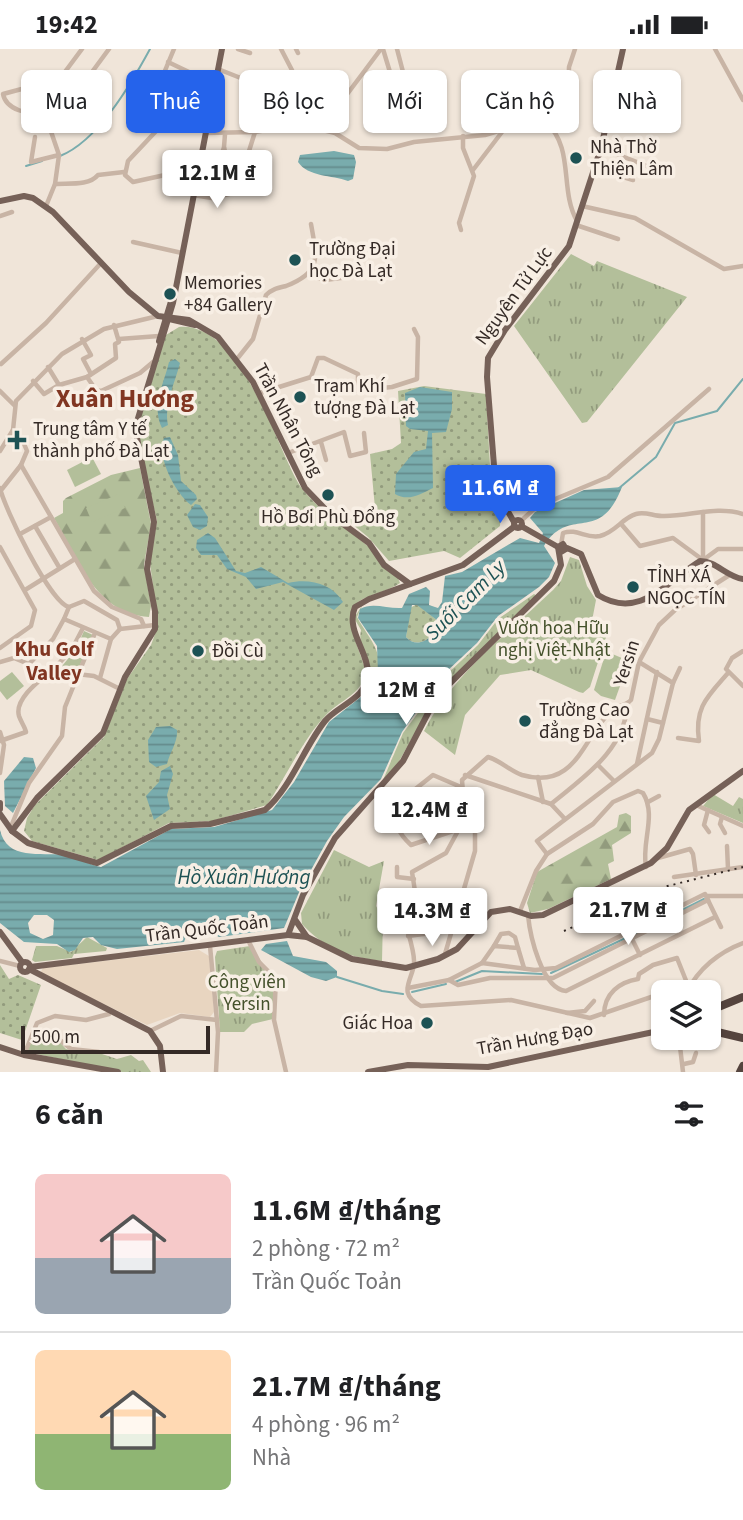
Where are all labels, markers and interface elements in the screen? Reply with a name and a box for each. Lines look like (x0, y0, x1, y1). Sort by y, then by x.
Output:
text: 19:42 (35, 6, 98, 43)
chip: Mua (21, 70, 112, 133)
chip: Thuê (126, 70, 225, 133)
chip: Bộ lọc (239, 70, 349, 133)
chip: Mới (363, 70, 447, 133)
chip: Căn hộ (461, 70, 579, 133)
chip: Nhà (593, 70, 681, 133)
place label: Nhà Thờ Thiện Lâm (590, 134, 673, 183)
marker: Nhà Thờ Thiện Lâm (568, 150, 584, 166)
pin: 12.1M ₫ (152, 151, 282, 210)
text: 12.1M ₫ (178, 156, 256, 189)
place label: Trường Đại học Đà Lạt (309, 236, 396, 285)
street label: Nguyên Tử Lực (469, 241, 559, 351)
marker: Trường Đại học Đà Lạt (287, 252, 303, 268)
place label: Memories +84 Gallery (184, 270, 273, 319)
marker: Memories +84 Gallery (162, 286, 178, 302)
street label: Trần Nhân Tông (247, 359, 329, 482)
place label: Trạm Khí tượng Đà Lạt (314, 373, 416, 422)
district label: Xuân Hương (56, 380, 194, 417)
marker: Trạm Khí tượng Đà Lạt (292, 389, 308, 405)
place label: Trung tâm Y tế thành phố Đà Lạt (33, 416, 170, 465)
marker: Trung tâm Y tế thành phố Đà Lạt (7, 430, 27, 450)
pin: 11.6M ₫ (435, 465, 565, 525)
text: 11.6M ₫ (461, 471, 539, 504)
marker: Hồ Bơi Phù Đổng (320, 487, 336, 503)
place label: Hồ Bơi Phù Đổng (261, 504, 395, 531)
water label: Suối Cam Ly (418, 552, 513, 647)
place label: TỈNH XÁ NGỌC TÍN (647, 563, 726, 612)
marker: TỈNH XÁ NGỌC TÍN (625, 579, 641, 595)
park label: Vườn hoa Hữu nghị Việt-Nhật (498, 615, 611, 664)
district label: Khu Golf Valley (14, 634, 94, 688)
street label: Yersin (607, 636, 647, 691)
place label: Đồi Cù (212, 638, 264, 665)
marker: Đồi Cù (190, 643, 206, 659)
pin: 12M ₫ (357, 667, 455, 727)
text: 12M ₫ (377, 673, 435, 706)
place label: Trường Cao đẳng Đà Lạt (539, 697, 634, 746)
marker: Trường Cao đẳng Đà Lạt (517, 713, 533, 729)
pin: 12.4M ₫ (364, 787, 494, 847)
text: 12.4M ₫ (390, 793, 468, 826)
water label: Hồ Xuân Hương (177, 862, 311, 892)
pin: 21.7M ₫ (563, 887, 693, 947)
pin: 14.3M ₫ (367, 888, 497, 948)
text: 21.7M ₫ (589, 893, 667, 926)
text: 14.3M ₫ (393, 894, 471, 927)
street label: Trần Quốc Toản (144, 908, 270, 950)
park label: Công viên Yersin (208, 969, 286, 1018)
map controls (651, 980, 721, 1050)
button: layers (651, 980, 721, 1050)
place label: Giác Hoa (343, 1010, 413, 1037)
marker: Giác Hoa (419, 1015, 435, 1031)
street label: Trần Hưng Đạo (475, 1015, 595, 1063)
scale bar (21, 1023, 210, 1055)
text: 500 m (32, 1024, 80, 1051)
text: 6 căn (35, 1093, 104, 1136)
icon: filters (670, 1095, 708, 1133)
text: 11.6M ₫/tháng (252, 1189, 441, 1232)
icon: home (91, 1202, 175, 1286)
text: 2 phòng · 72 m² (252, 1232, 400, 1265)
text: Trần Quốc Toản (252, 1265, 402, 1298)
text: 21.7M ₫/tháng (252, 1365, 441, 1408)
icon: home (91, 1378, 175, 1462)
text: 4 phòng · 96 m² (252, 1408, 400, 1441)
text: Nhà (252, 1441, 291, 1474)

